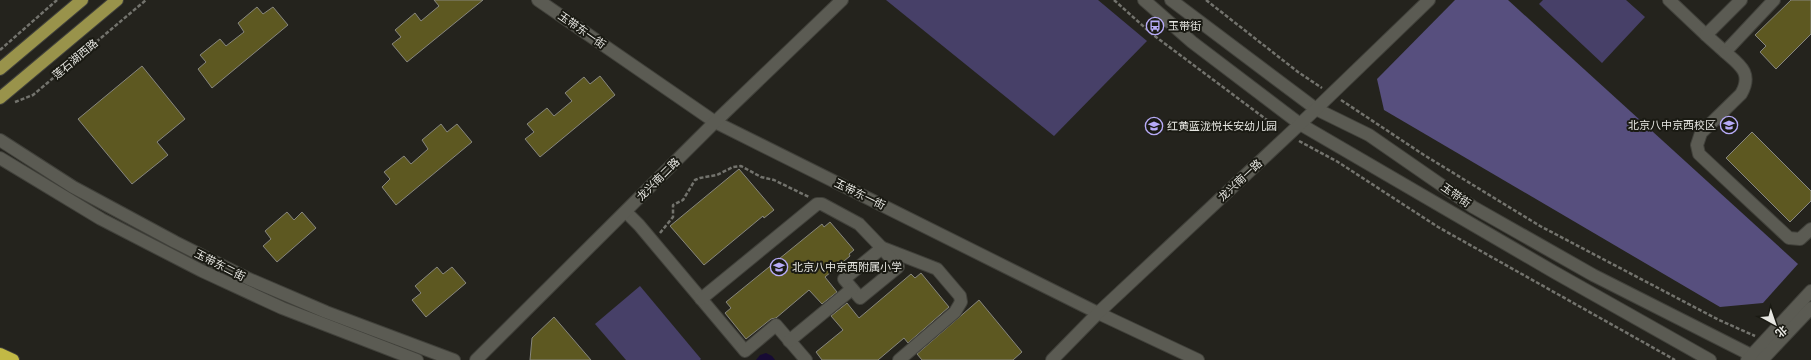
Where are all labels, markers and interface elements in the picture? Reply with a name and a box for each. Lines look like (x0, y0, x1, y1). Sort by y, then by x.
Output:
street label: 玉带东一街 (555, 9, 608, 52)
bus stop icon: 玉带街 (1145, 16, 1165, 36)
place label: 玉带街 (1168, 20, 1201, 33)
street label: 莲石湖西路 (50, 37, 101, 82)
school or university icon: 北京八中京西校区 (1719, 115, 1739, 135)
school or university icon: 红黄蓝泷悦长安幼儿园 (1144, 116, 1164, 136)
place label: 北京八中京西校区 (1628, 119, 1716, 132)
place label: 红黄蓝泷悦长安幼儿园 (1167, 120, 1277, 133)
street label: 龙兴南二路 (634, 155, 682, 203)
street label: 龙兴南一路 (1216, 157, 1265, 204)
street label: 玉带东一街 (832, 177, 887, 212)
street label: 玉带街 (1438, 181, 1473, 210)
street label: 玉带东二街 (192, 247, 247, 284)
school or university icon: 北京八中京西附属小学 (769, 257, 789, 277)
place label: 北京八中京西附属小学 (792, 261, 902, 274)
north arrow (1755, 304, 1795, 344)
text: 北 (1773, 323, 1789, 340)

